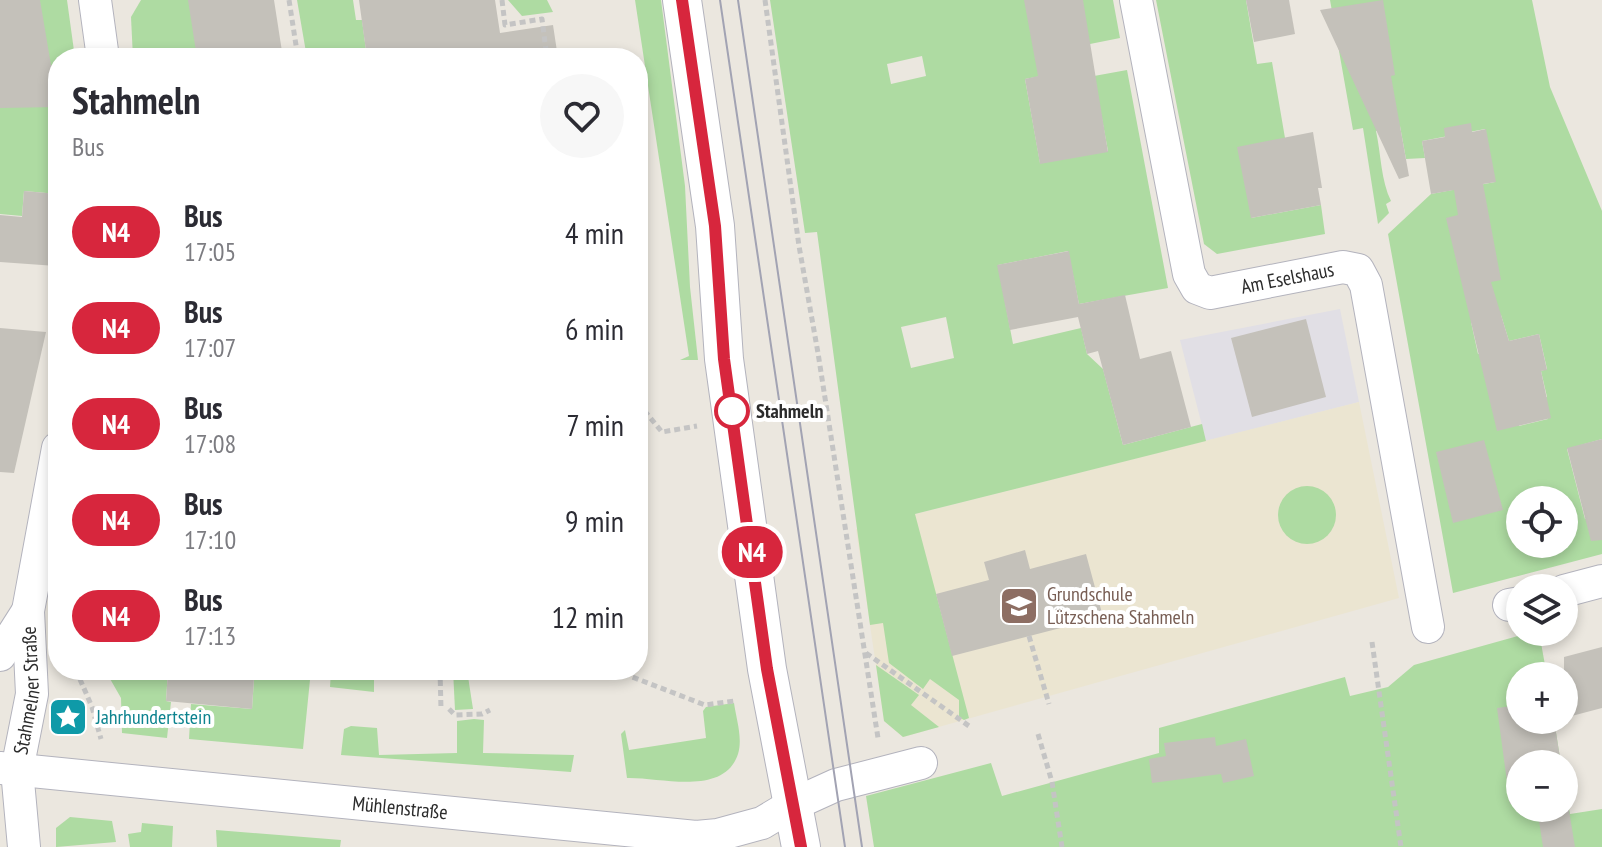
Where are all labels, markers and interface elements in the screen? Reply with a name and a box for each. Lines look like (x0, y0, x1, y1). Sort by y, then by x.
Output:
button: heart (540, 74, 624, 158)
text: Stahmeln (72, 75, 200, 124)
text: Bus (72, 130, 104, 163)
text: Bus (184, 196, 223, 235)
text: N4 (102, 213, 130, 250)
text: 4 min (565, 213, 624, 252)
text: 17:05 (184, 235, 236, 268)
street label: Am Eselshaus (1239, 256, 1336, 300)
text: Bus (184, 292, 223, 331)
text: N4 (102, 309, 130, 346)
text: 6 min (565, 309, 624, 348)
text: 17:07 (184, 331, 236, 364)
text: Bus (184, 388, 223, 427)
marker: Stahmeln (715, 394, 749, 428)
place label: Stahmeln (756, 398, 824, 424)
text: N4 (102, 405, 130, 442)
text: 7 min (566, 405, 624, 444)
text: 17:08 (184, 427, 236, 460)
text: Bus (184, 484, 223, 523)
map controls (1506, 486, 1578, 822)
button: locate (1506, 486, 1578, 558)
text: N4 (102, 501, 130, 538)
text: 9 min (565, 501, 624, 540)
text: 17:10 (184, 523, 236, 556)
line badge: N4 (716, 526, 788, 578)
text: N4 (738, 533, 766, 570)
button: layers (1506, 574, 1578, 646)
text: Bus (184, 580, 223, 619)
place label: Grundschule Lützschena Stahmeln (1047, 581, 1194, 630)
school or university icon: Grundschule Lützschena Stahmeln (998, 585, 1040, 627)
text: N4 (102, 597, 130, 634)
text: 12 min (551, 597, 624, 636)
text: 17:13 (184, 619, 236, 652)
street label: Stahmelner Straße (7, 626, 46, 757)
button: + (1506, 662, 1578, 734)
place icon: Jahrhundertstein (47, 696, 89, 738)
place label: Jahrhundertstein (95, 704, 211, 730)
button: − (1506, 750, 1578, 822)
street label: Mühlenstraße (351, 790, 449, 825)

